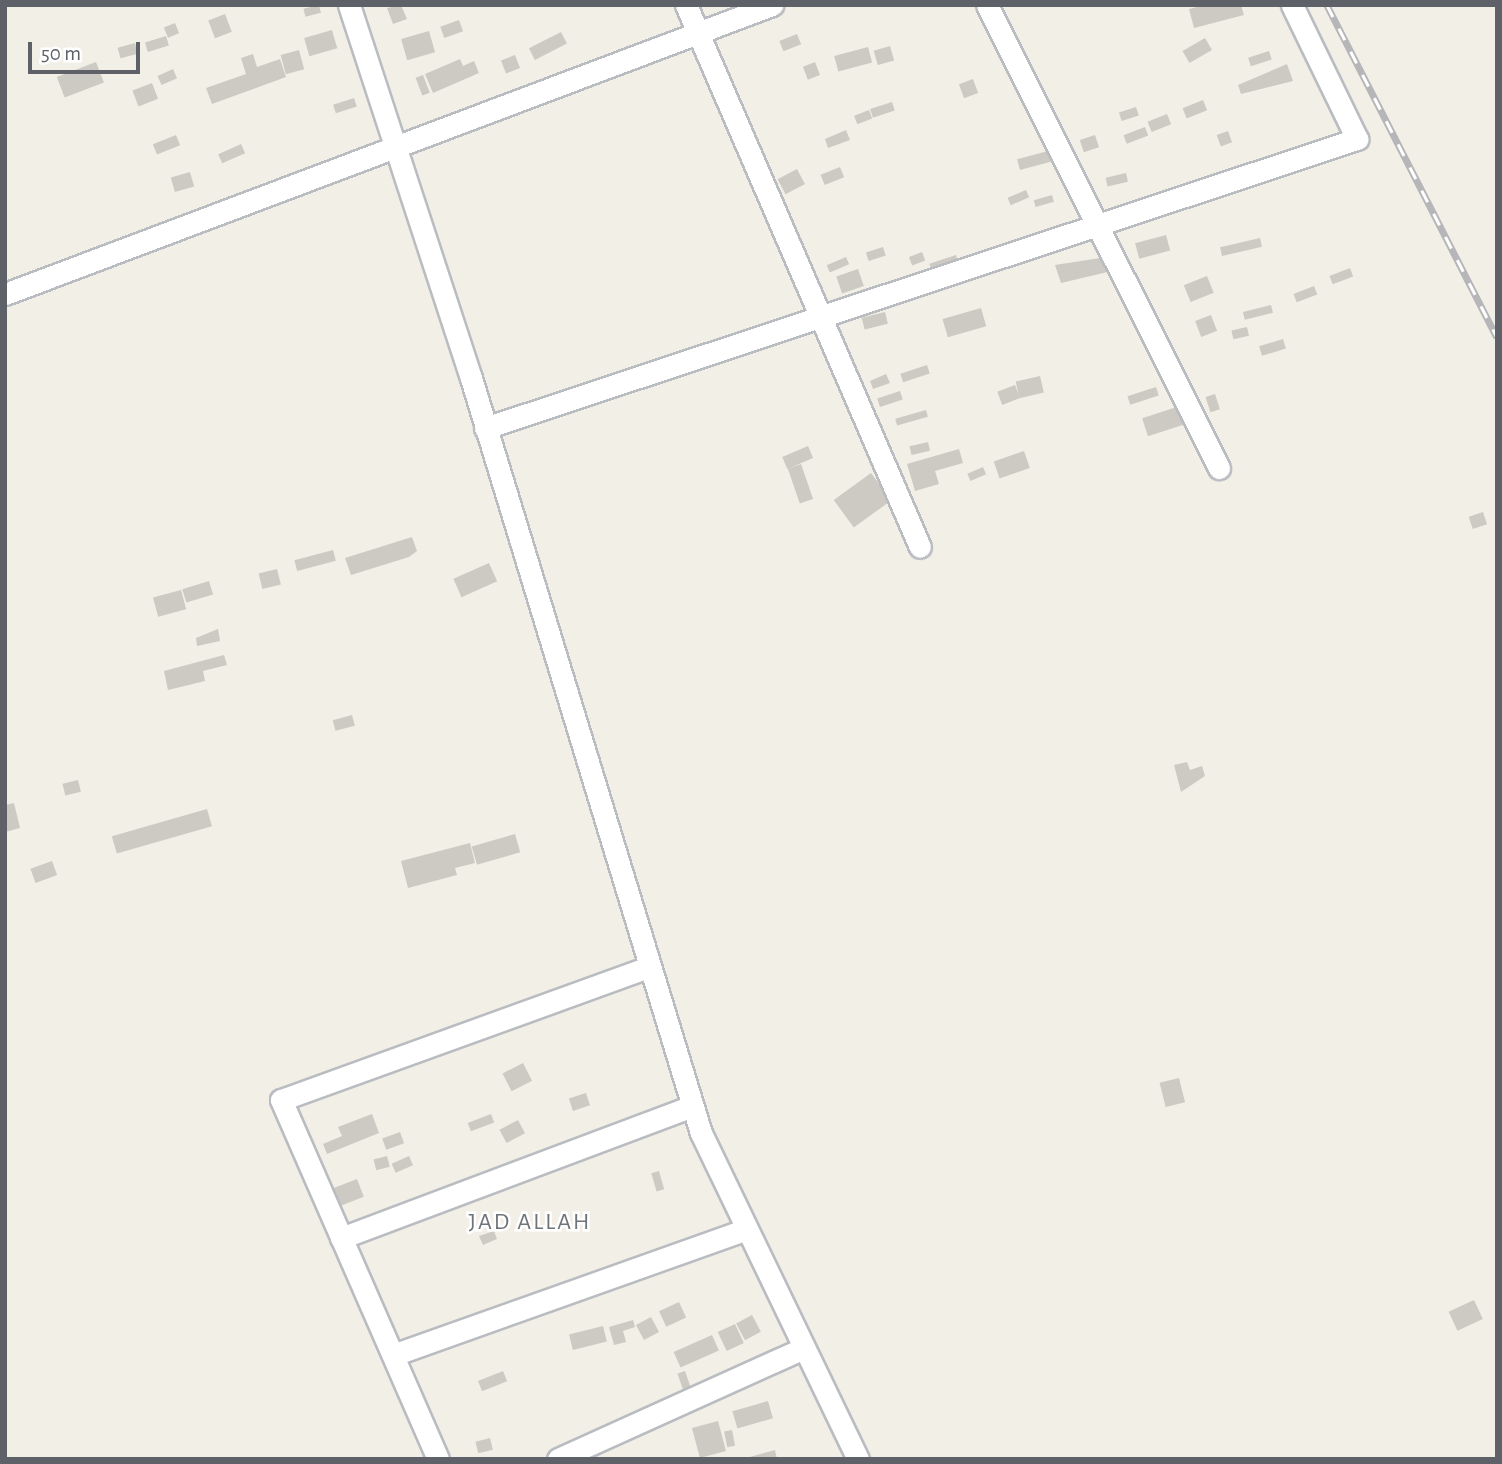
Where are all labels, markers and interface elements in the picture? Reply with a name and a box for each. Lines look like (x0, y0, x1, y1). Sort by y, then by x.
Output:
scale bar (32, 28, 144, 72)
text: 50 m (41, 43, 81, 64)
district label: JAD ALLAH (470, 1209, 590, 1237)

